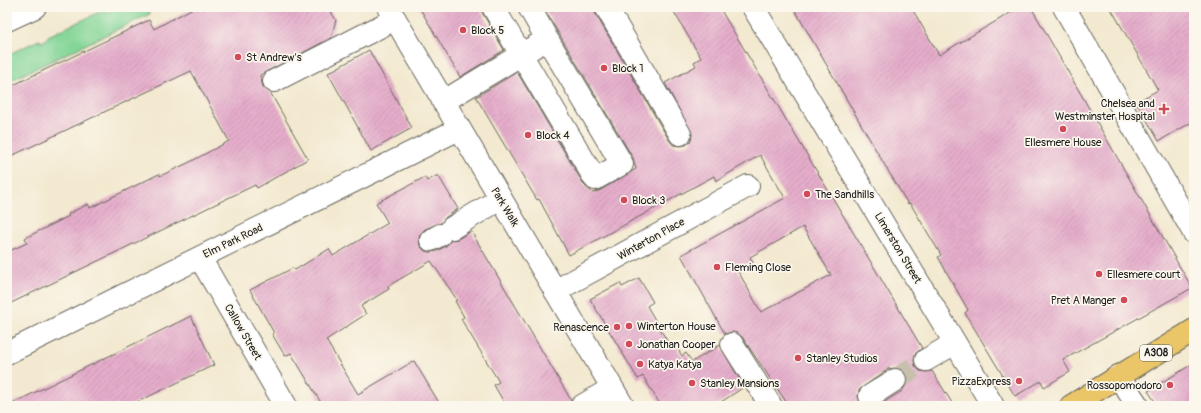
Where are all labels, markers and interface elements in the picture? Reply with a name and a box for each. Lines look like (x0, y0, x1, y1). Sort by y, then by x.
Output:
place label: Block 5 (471, 24, 504, 37)
marker: Block 5 (458, 25, 468, 35)
place label: St Andrew's (246, 51, 302, 64)
marker: St Andrew's (233, 52, 243, 62)
place label: Block 1 (612, 62, 644, 75)
marker: Block 1 (599, 63, 609, 73)
place label: Chelsea and Westminster Hospital (1055, 97, 1155, 123)
marker: Chelsea and Westminster Hospital (1158, 103, 1170, 115)
marker: Ellesmere House (1058, 124, 1068, 134)
place label: Block 4 (536, 129, 570, 142)
marker: Block 4 (523, 130, 533, 140)
place label: Ellesmere House (1025, 136, 1102, 149)
street label: Park Walk (488, 185, 522, 229)
place label: The Sandhills (815, 188, 874, 201)
marker: The Sandhills (802, 189, 812, 199)
place label: Block 3 (632, 194, 665, 207)
marker: Block 3 (619, 195, 629, 205)
street label: Limerston Street (872, 210, 925, 286)
street label: Winterton Place (615, 215, 687, 263)
street label: Elm Park Road (201, 221, 265, 261)
place label: Fleming Close (725, 261, 792, 274)
marker: Fleming Close (712, 262, 722, 272)
place label: Ellesmere court (1107, 268, 1181, 281)
marker: Ellesmere court (1094, 269, 1104, 279)
place label: Pret A Manger (1051, 294, 1116, 307)
marker: Pret A Manger (1119, 295, 1129, 305)
street label: Callow Street (222, 302, 265, 363)
place label: Winterton House (637, 320, 716, 333)
place label: Renascence (553, 321, 610, 334)
marker: Winterton House (624, 321, 634, 331)
marker: Renascence (612, 322, 622, 332)
place label: Jonathan Cooper (637, 338, 715, 351)
marker: Jonathan Cooper (624, 339, 634, 349)
road number: A308 (1140, 345, 1172, 361)
place label: Stanley Studios (806, 352, 878, 365)
marker: Stanley Studios (793, 353, 803, 363)
place label: Katya Katya (648, 358, 702, 371)
marker: Katya Katya (635, 359, 645, 369)
place label: PizzaExpress (952, 375, 1011, 388)
marker: PizzaExpress (1014, 376, 1024, 386)
place label: Stanley Mansions (700, 377, 779, 390)
marker: Stanley Mansions (687, 378, 697, 388)
place label: Rossopomodoro (1087, 379, 1162, 392)
marker: Rossopomodoro (1165, 380, 1175, 390)

